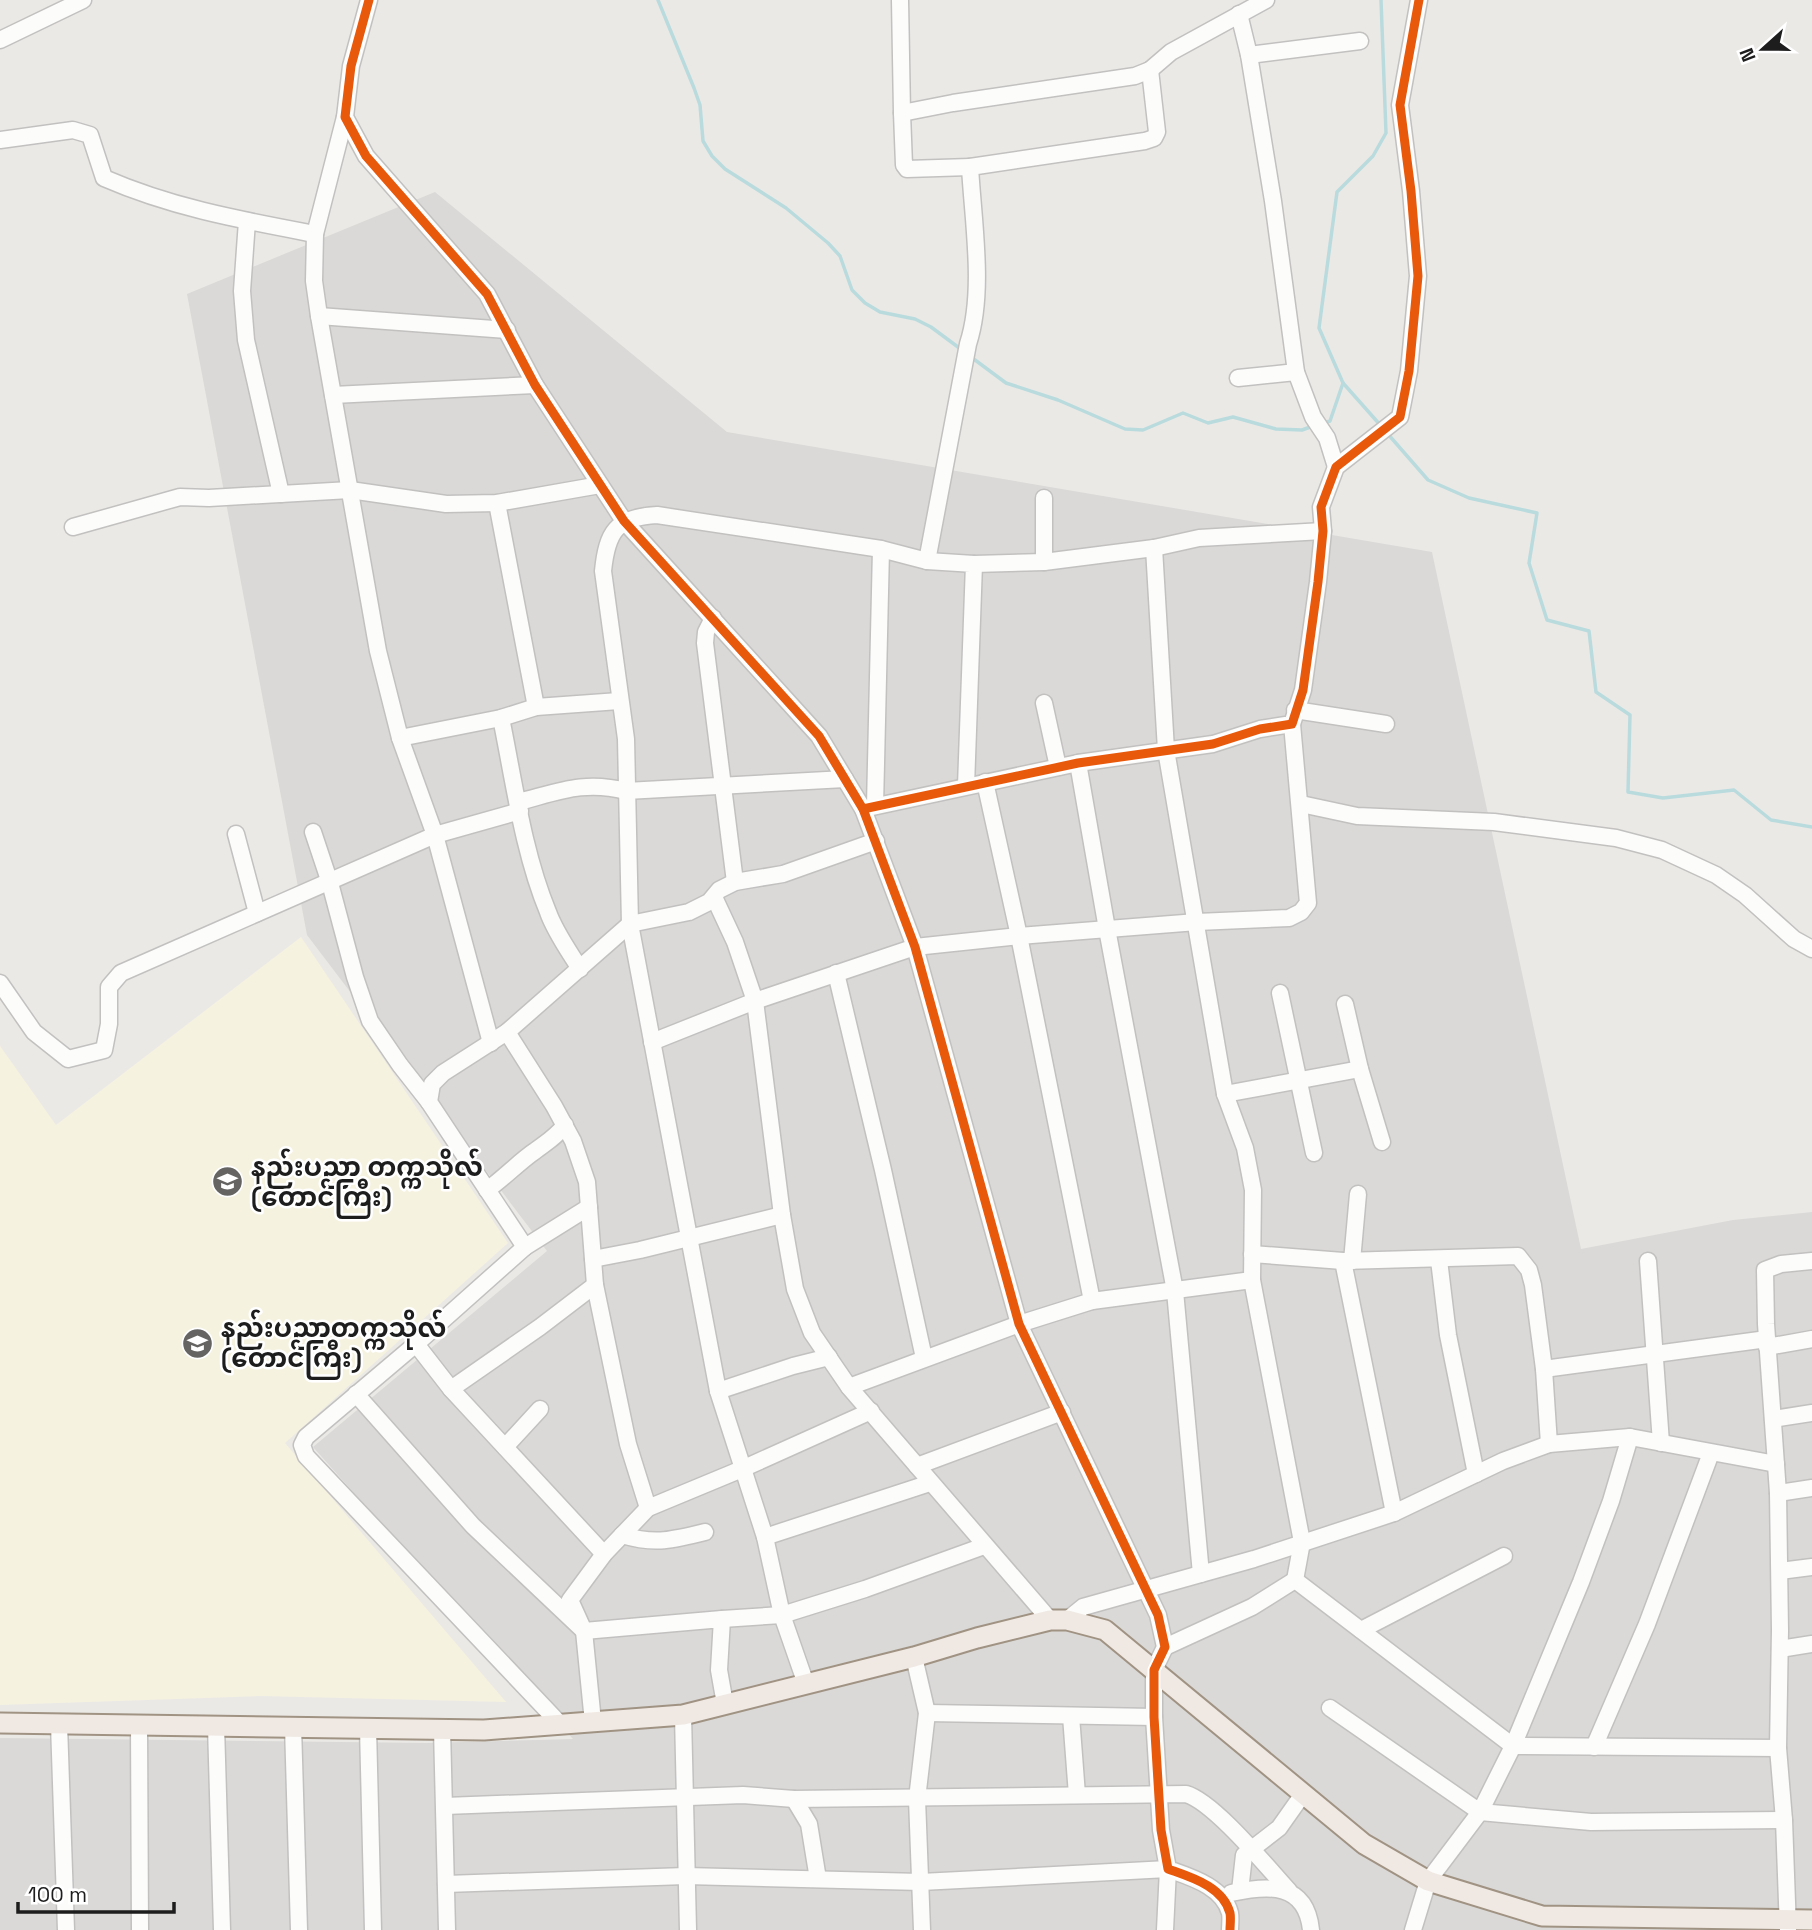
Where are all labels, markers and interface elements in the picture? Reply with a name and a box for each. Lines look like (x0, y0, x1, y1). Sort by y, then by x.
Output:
north arrow (1728, 14, 1798, 84)
text: N (1734, 44, 1762, 65)
place label: နည်းပညာ တက္ကသိုလ် (တောင်ကြီး) (251, 1148, 483, 1219)
school or university icon: နည်းပညာ တက္ကသိုလ် (တောင်ကြီး) (211, 1165, 245, 1199)
place label: နည်းပညာတက္ကသိုလ် (တောင်ကြီး) (221, 1309, 446, 1380)
school or university icon: နည်းပညာတက္ကသိုလ် (တောင်ကြီး) (181, 1326, 215, 1360)
scale bar (18, 1870, 173, 1914)
text: 100 m (28, 1881, 87, 1908)

